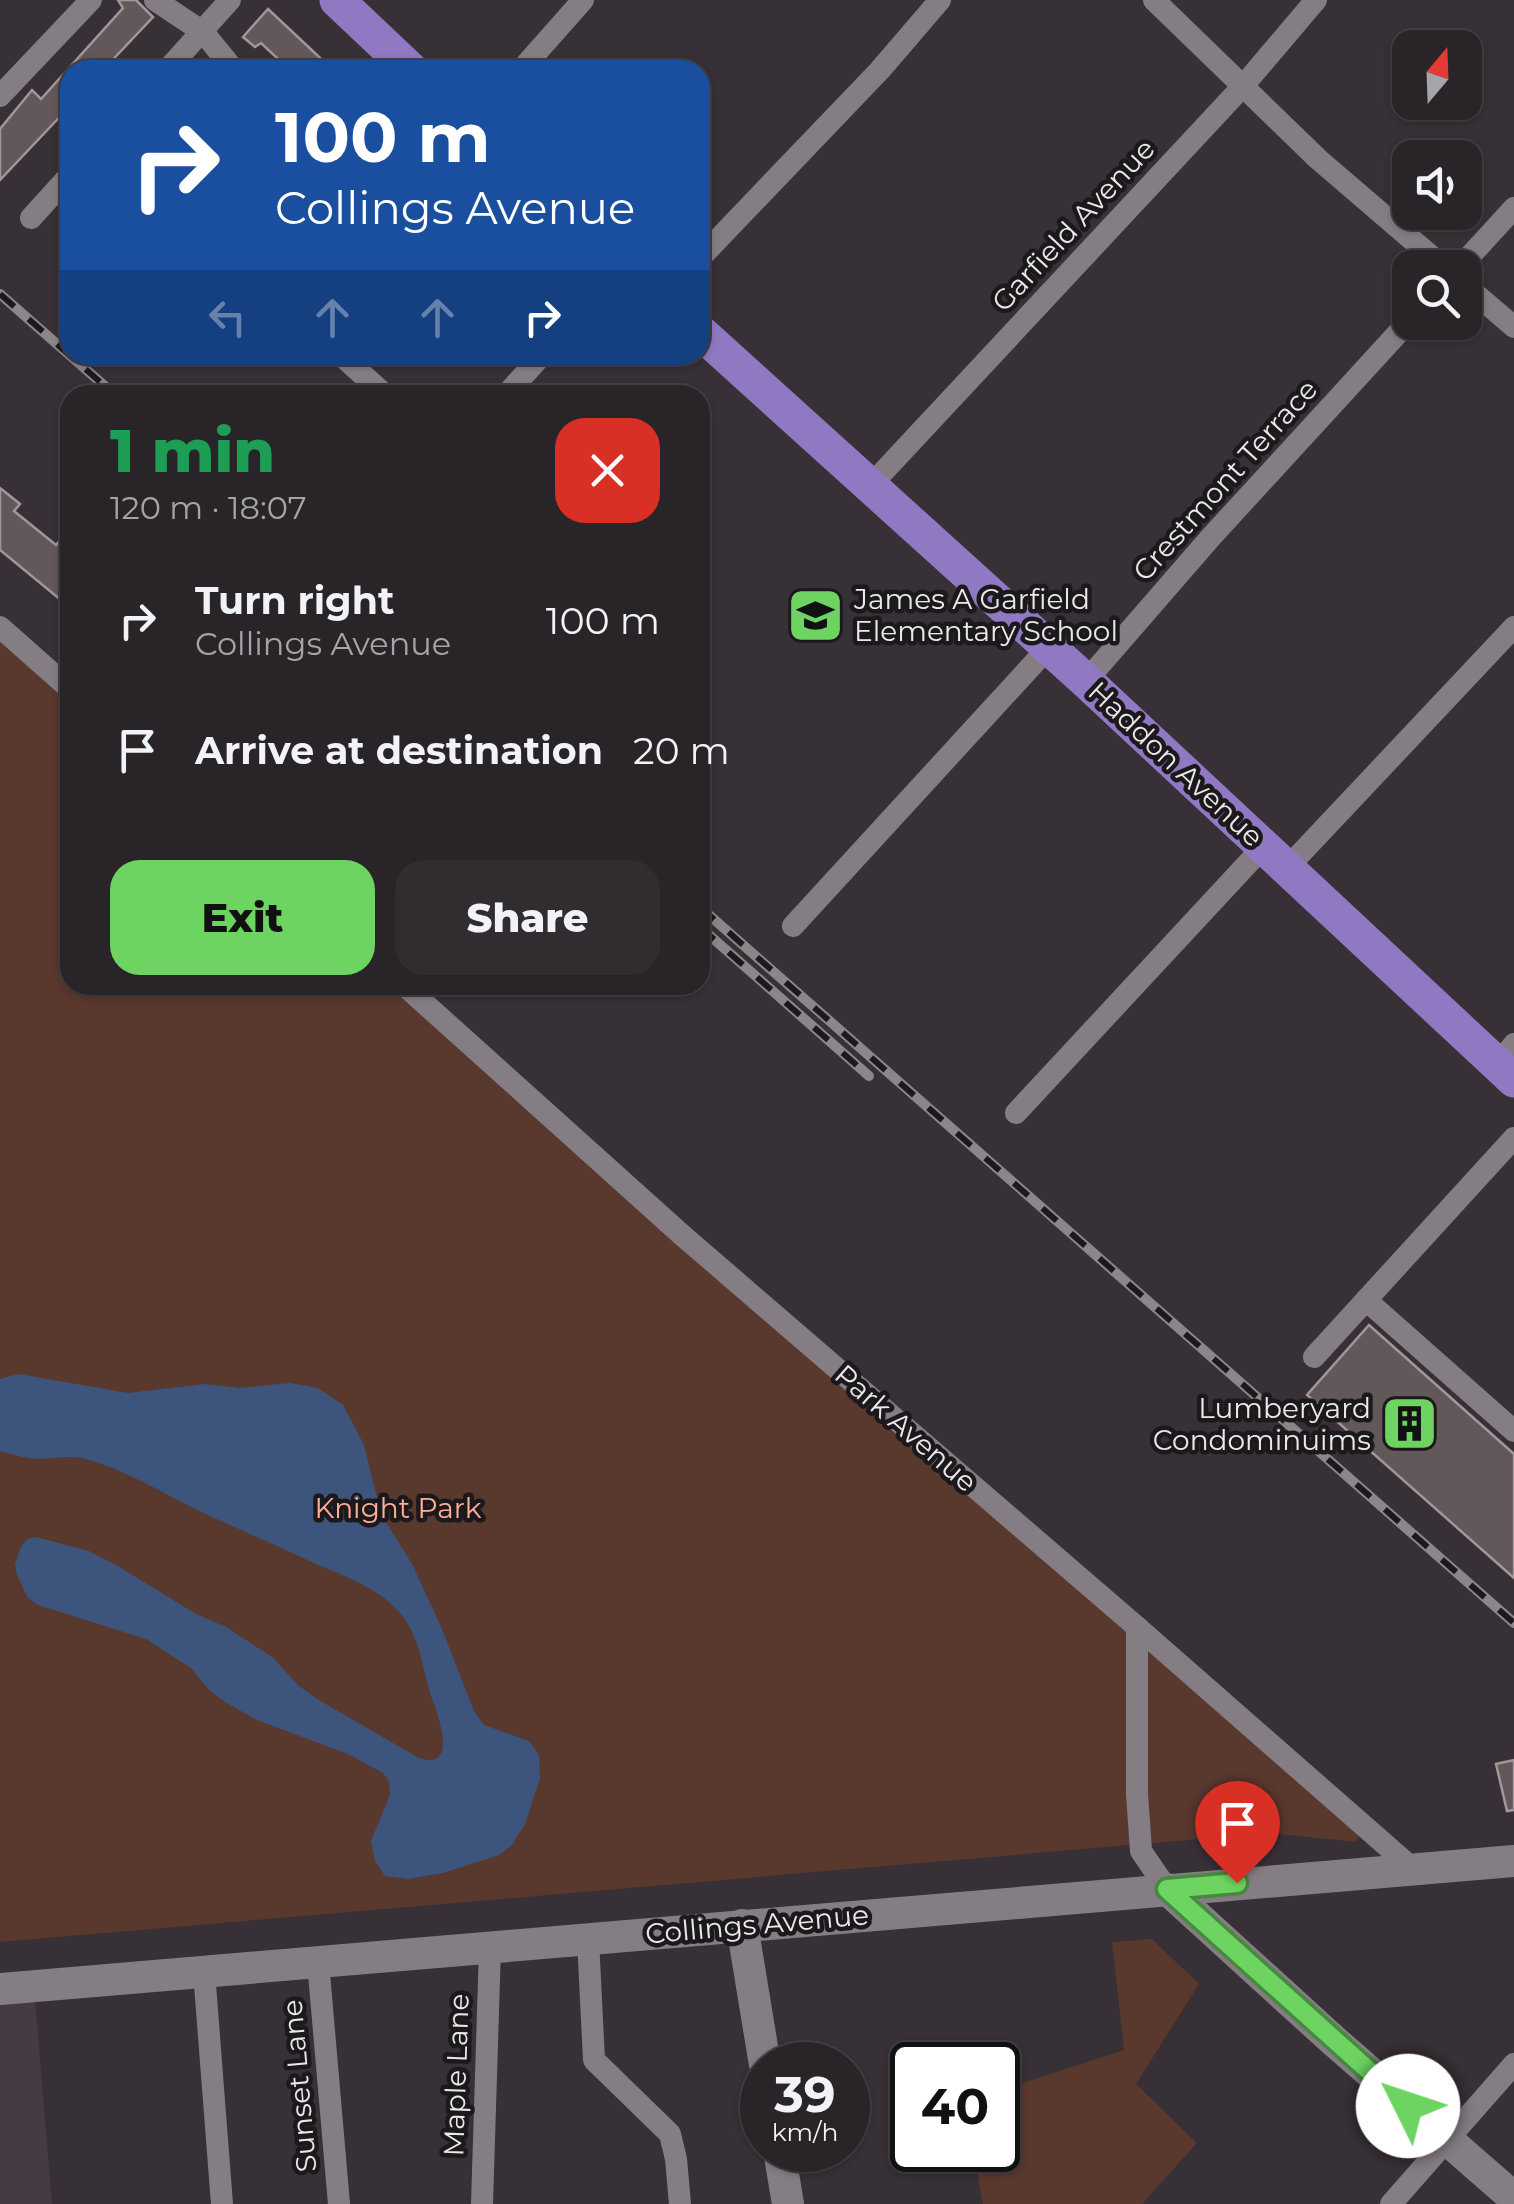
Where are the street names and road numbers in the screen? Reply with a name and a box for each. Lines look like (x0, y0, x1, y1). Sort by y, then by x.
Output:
street label: Garfield Avenue (984, 132, 1162, 318)
street label: Crestmont Terrace (1126, 372, 1324, 588)
street label: Haddon Avenue (1081, 674, 1271, 854)
street label: Park Avenue (828, 1357, 984, 1499)
street label: Collings Avenue (644, 1897, 870, 1951)
street label: Maple Lane (436, 1993, 476, 2157)
street label: Sunset Lane (275, 1998, 323, 2174)

